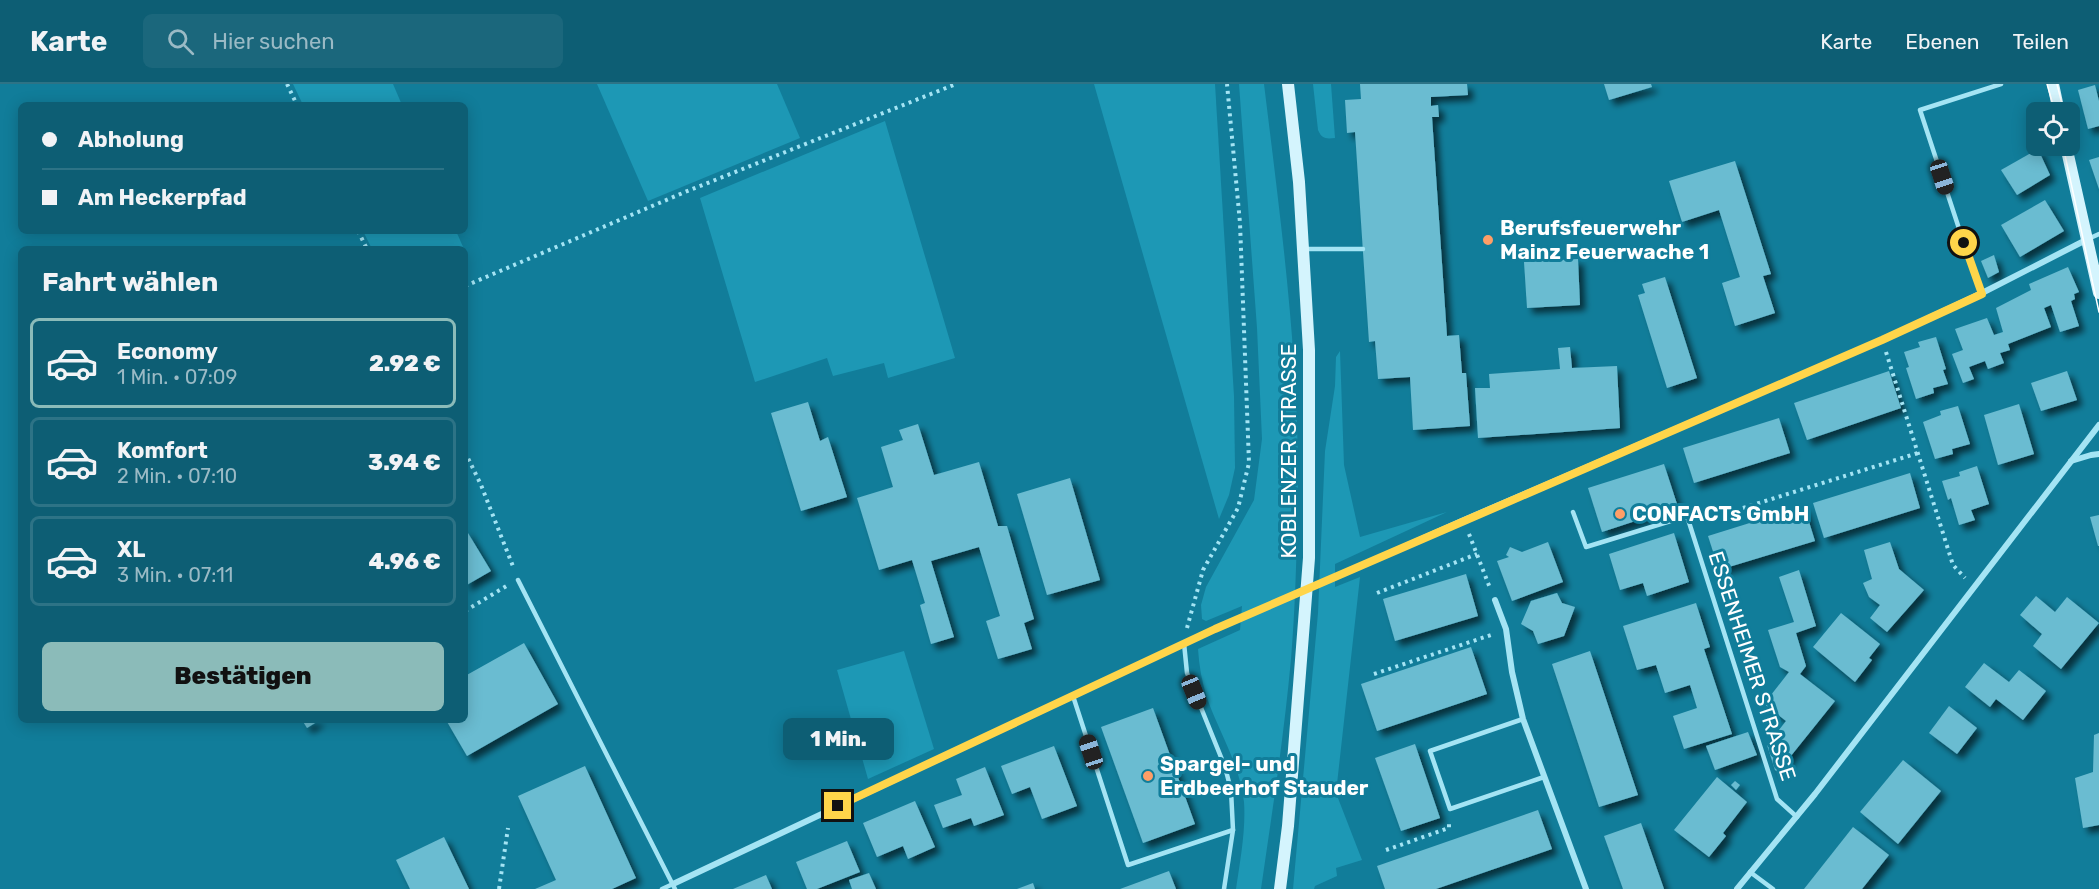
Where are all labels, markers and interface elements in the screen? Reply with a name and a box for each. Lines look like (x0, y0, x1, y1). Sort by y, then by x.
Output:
search box (143, 14, 563, 68)
text: Karte (30, 25, 107, 58)
icon: search (164, 25, 197, 58)
text: Hier suchen (212, 28, 335, 55)
text: Karte (1820, 29, 1872, 54)
text: Ebenen (1905, 29, 1979, 54)
text: Teilen (2012, 29, 2069, 54)
map controls (2026, 102, 2080, 156)
button: locate (2026, 102, 2080, 156)
text: Abholung (78, 126, 184, 153)
car (1928, 157, 1956, 197)
text: Am Heckerpfad (78, 184, 247, 211)
place label: Berufsfeuerwehr Mainz Feuerwache 1 (1500, 215, 1709, 264)
route start (1950, 229, 1977, 256)
marker: Berufsfeuerwehr Mainz Feuerwache 1 (1481, 233, 1495, 247)
text: Fahrt wählen (42, 266, 218, 298)
icon: car (45, 336, 99, 390)
text: Economy (117, 338, 218, 365)
street label: KOBLENZER STRASSE (1276, 344, 1301, 559)
text: 2.92 € (369, 350, 441, 377)
text: 1 Min. · 07:09 (117, 365, 237, 389)
icon: car (45, 435, 99, 489)
text: Komfort (117, 437, 208, 464)
text: 3.94 € (368, 449, 441, 476)
text: 2 Min. · 07:10 (117, 464, 237, 488)
place label: CONFACTs GmbH (1632, 501, 1809, 526)
marker: CONFACTs GmbH (1613, 507, 1627, 521)
icon: car (45, 534, 99, 588)
text: XL (117, 536, 145, 563)
text: 4.96 € (368, 548, 441, 575)
street label: ESSENHEIMER STRASSE (1704, 548, 1801, 784)
text: 3 Min. · 07:11 (117, 563, 233, 587)
button: Bestätigen (42, 642, 444, 711)
car (1179, 672, 1209, 712)
callout: 1 Min. (782, 719, 894, 761)
text: 1 Min. (810, 727, 867, 751)
car (1077, 732, 1105, 772)
place label: Spargel- und Erdbeerhof Stauder (1160, 751, 1369, 800)
marker: Spargel- und Erdbeerhof Stauder (1141, 769, 1155, 783)
route end (824, 792, 851, 819)

